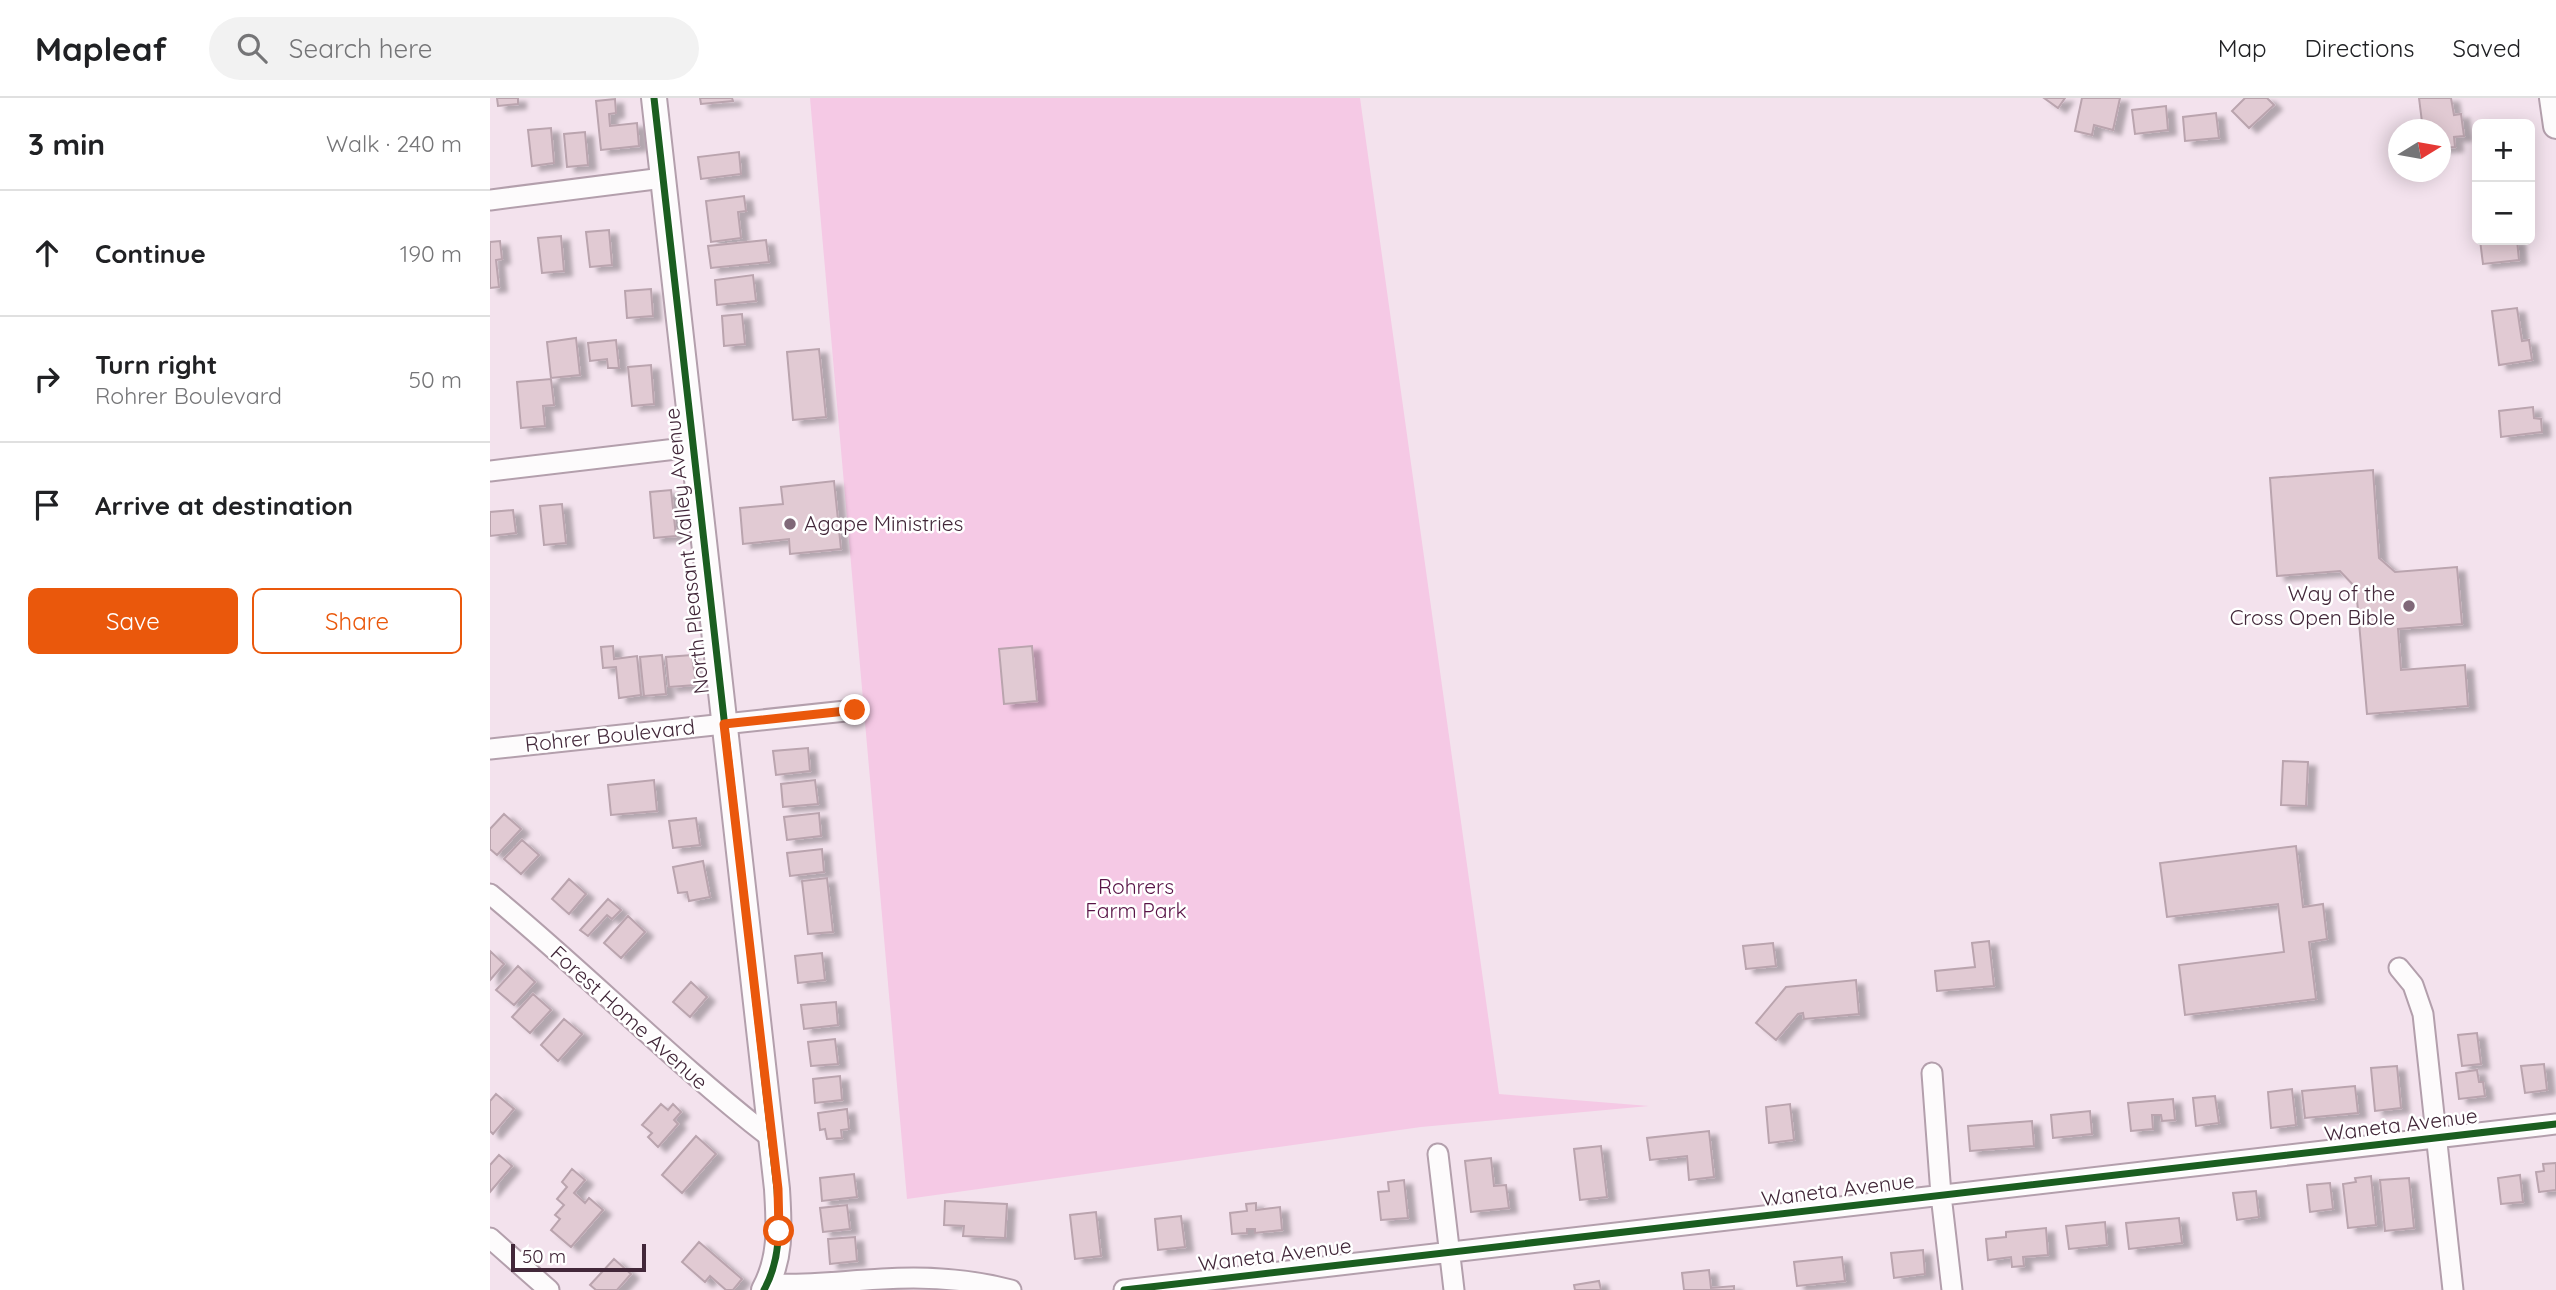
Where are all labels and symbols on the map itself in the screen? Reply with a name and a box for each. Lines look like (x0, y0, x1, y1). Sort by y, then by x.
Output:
north arrow (2388, 119, 2451, 182)
street label: North Pleasant Valley Avenue (658, 407, 714, 695)
place label: Agape Ministries (804, 510, 963, 536)
marker: Agape Ministries (782, 516, 798, 532)
place label: Way of the Cross Open Bible (2230, 580, 2395, 630)
marker: Way of the Cross Open Bible (2401, 598, 2417, 614)
route end (839, 694, 870, 725)
street label: Rohrer Boulevard (524, 713, 696, 757)
park label: Rohrers Farm Park (1085, 873, 1187, 923)
street label: Forest Home Avenue (546, 940, 714, 1095)
street label: Waneta Avenue (2323, 1102, 2479, 1146)
street label: Waneta Avenue (1760, 1167, 1916, 1211)
route start (763, 1215, 794, 1246)
street label: Waneta Avenue (1197, 1232, 1353, 1276)
scale bar (511, 1241, 646, 1273)

